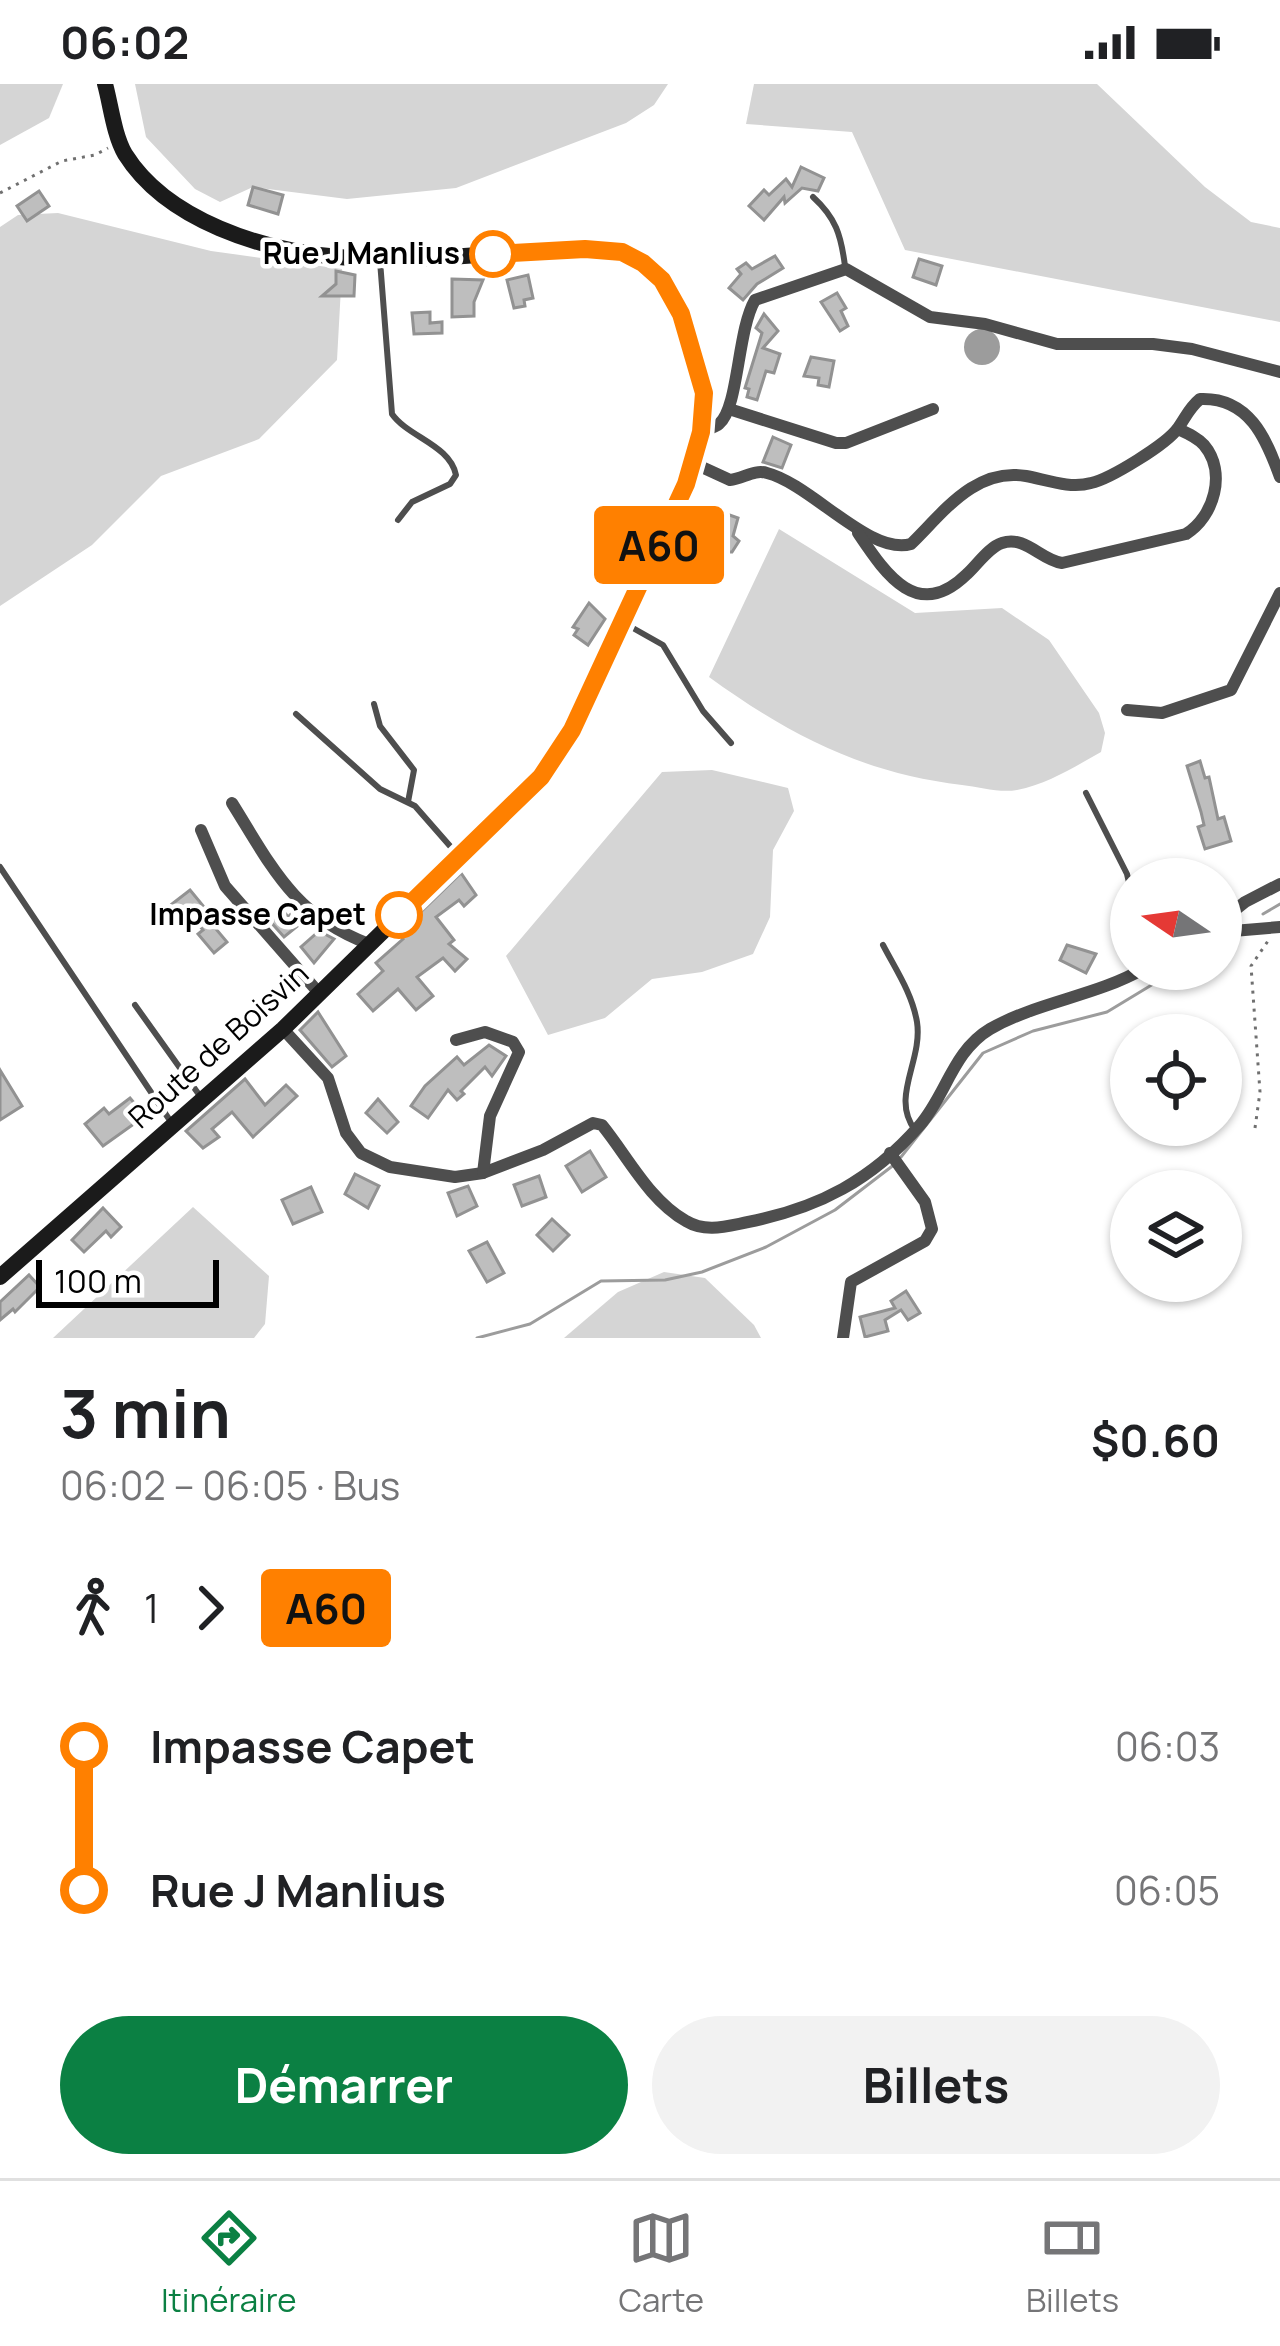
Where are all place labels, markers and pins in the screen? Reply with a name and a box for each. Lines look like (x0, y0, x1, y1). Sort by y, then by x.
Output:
place label: Rue J Manlius (263, 232, 460, 273)
marker: Rue J Manlius (471, 232, 515, 276)
place label: Impasse Capet (149, 893, 366, 934)
marker: Impasse Capet (377, 893, 421, 937)

